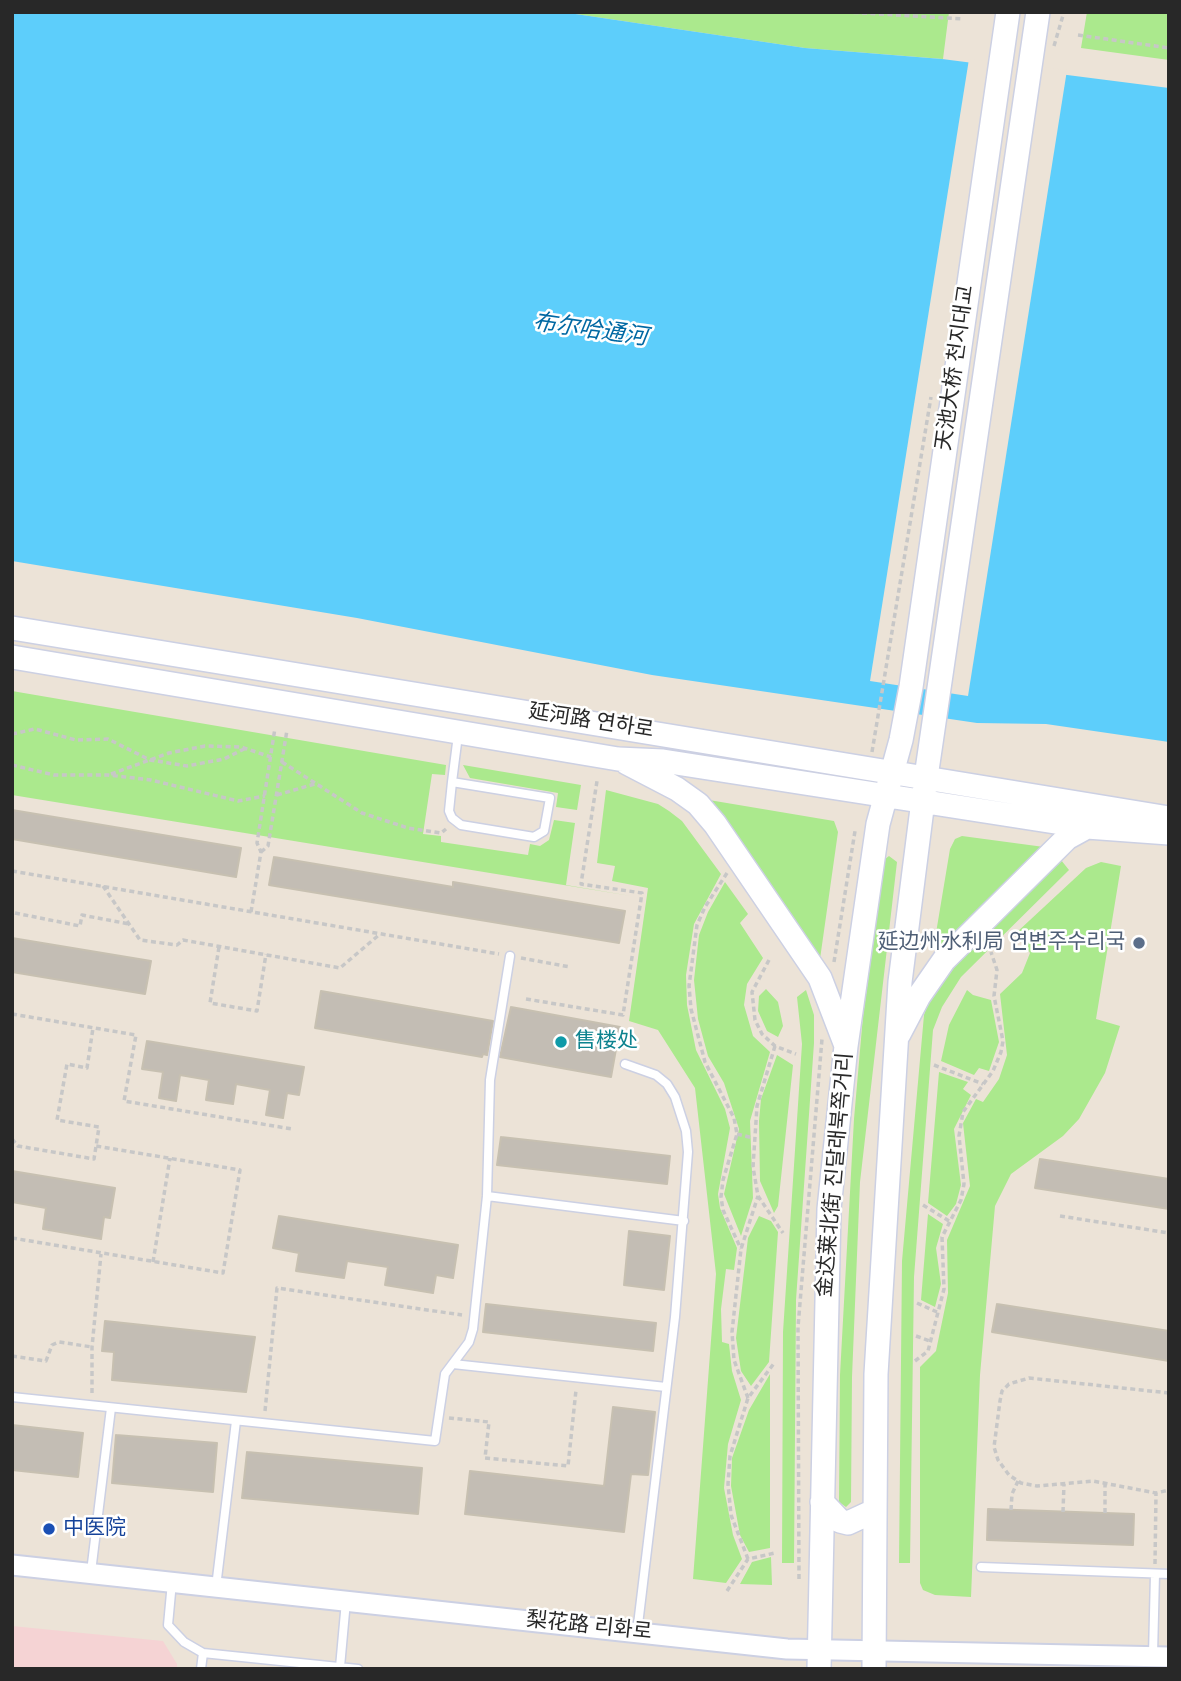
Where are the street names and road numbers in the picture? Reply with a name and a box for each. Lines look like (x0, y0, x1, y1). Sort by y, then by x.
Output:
street label: 天池大桥 천지대교 (932, 284, 980, 452)
street label: 延河路 연하로 (527, 700, 655, 744)
street label: 金达莱北街 진달래북쪽거리 (813, 1052, 859, 1298)
street label: 梨花路 리화로 (525, 1608, 653, 1646)

